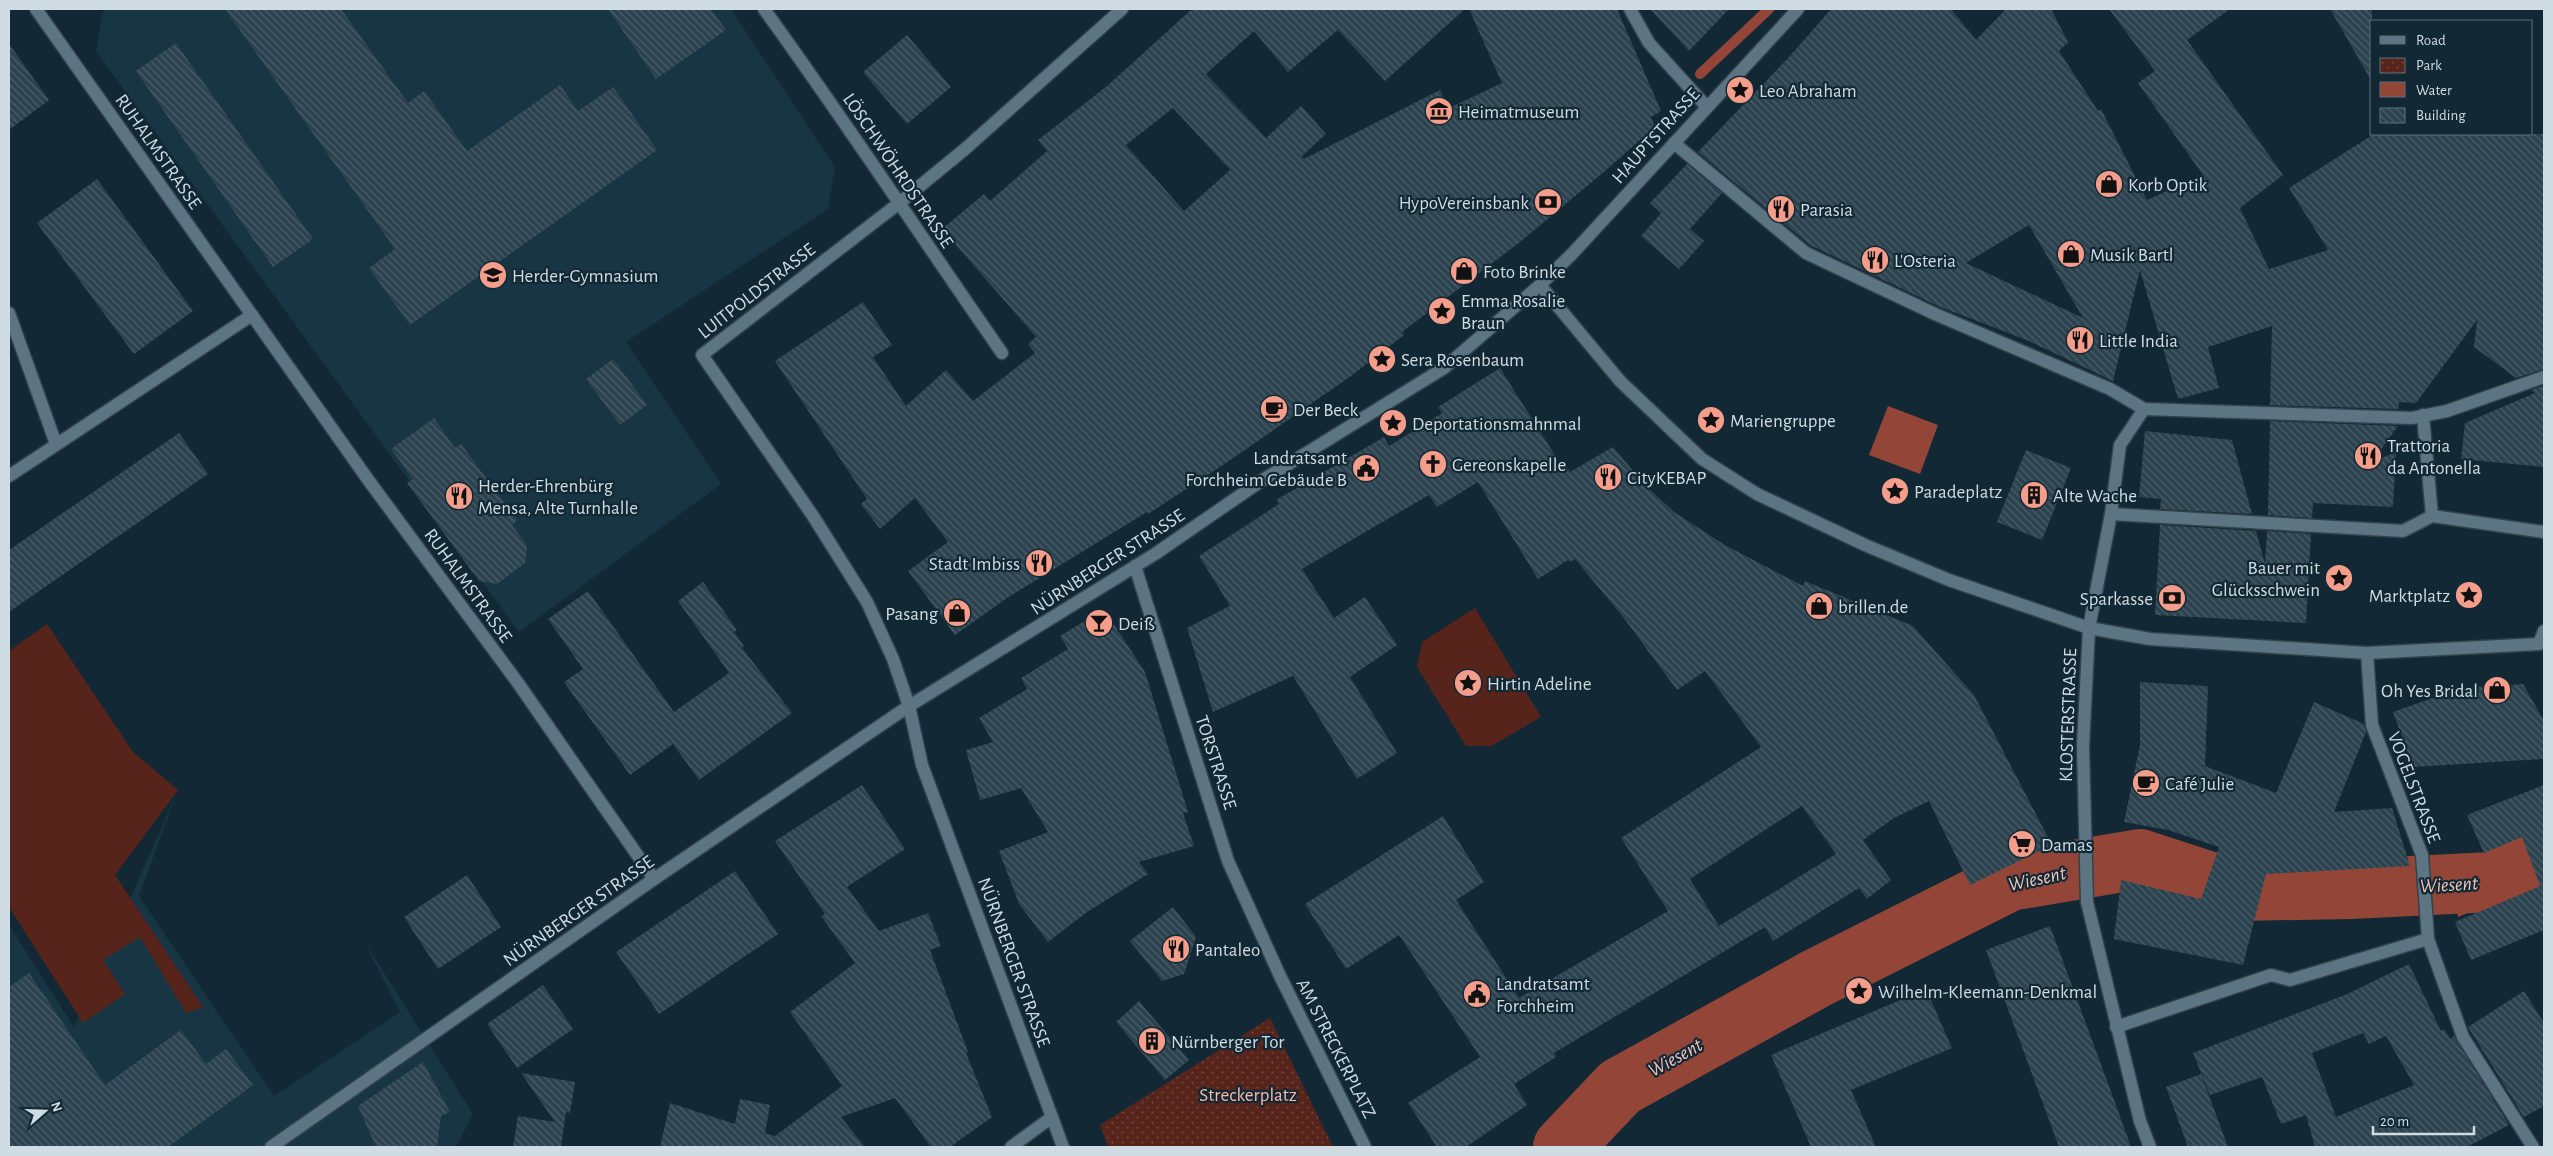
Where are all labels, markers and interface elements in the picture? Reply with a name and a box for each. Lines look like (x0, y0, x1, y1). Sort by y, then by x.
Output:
legend (2370, 20, 2533, 135)
text: Road (2416, 33, 2446, 48)
text: Park (2416, 58, 2442, 73)
place icon: Leo Abraham (1725, 75, 1755, 105)
place label: Leo Abraham (1759, 82, 1857, 101)
text: Water (2416, 83, 2452, 98)
street label: HAUPTSTRASSE (1609, 85, 1704, 187)
street label: LÖSCHWÖHRDSTRASSE (839, 90, 957, 252)
street label: RUHALMSTRASSE (111, 91, 204, 213)
museum icon: Heimatmuseum (1424, 96, 1454, 126)
place label: Heimatmuseum (1458, 103, 1579, 122)
text: Building (2416, 108, 2466, 123)
shop icon: Korb Optik (2094, 169, 2124, 199)
place label: Korb Optik (2128, 176, 2208, 195)
bank icon: HypoVereinsbank (1533, 187, 1563, 217)
place label: HypoVereinsbank (1399, 194, 1529, 213)
restaurant icon: Parasia (1766, 194, 1796, 224)
place label: Parasia (1800, 201, 1853, 220)
shop icon: Musik Bartl (2056, 239, 2086, 269)
street label: LUITPOLDSTRASSE (695, 240, 819, 343)
restaurant icon: L'Osteria (1860, 245, 1890, 275)
place label: Musik Bartl (2090, 246, 2173, 265)
place label: L'Osteria (1894, 252, 1956, 271)
shop icon: Foto Brinke (1449, 256, 1479, 286)
school or university icon: Herder-Gymnasium (478, 260, 508, 290)
place label: Foto Brinke (1483, 263, 1566, 282)
place label: Herder-Gymnasium (512, 267, 658, 286)
place label: Emma Rosalie Braun (1461, 292, 1565, 333)
place icon: Emma Rosalie Braun (1427, 296, 1457, 326)
restaurant icon: Little India (2065, 325, 2095, 355)
place label: Little India (2099, 332, 2178, 351)
place icon: Sera Rosenbaum (1367, 344, 1397, 374)
place label: Sera Rosenbaum (1401, 351, 1524, 370)
cafe icon: Der Beck (1259, 394, 1289, 424)
place label: Der Beck (1293, 401, 1358, 420)
place icon: Mariengruppe (1696, 405, 1726, 435)
place icon: Deportationsmahnmal (1378, 408, 1408, 438)
place label: Mariengruppe (1730, 412, 1836, 431)
place label: Deportationsmahnmal (1412, 415, 1581, 434)
place label: Trattoria da Antonella (2387, 437, 2481, 478)
restaurant icon: Trattoria da Antonella (2353, 441, 2383, 471)
place label: Landratsamt Forchheim Gebäude B (1185, 449, 1347, 490)
church icon: Gereonskapelle (1418, 449, 1448, 479)
public building icon: Landratsamt Forchheim Gebäude B (1351, 453, 1381, 483)
place label: Gereonskapelle (1452, 456, 1566, 475)
restaurant icon: CityKEBAP (1593, 462, 1623, 492)
place label: CityKEBAP (1627, 469, 1706, 488)
place icon: Paradeplatz (1880, 476, 1910, 506)
place label: Herder-Ehrenbürg Mensa, Alte Turnhalle (478, 477, 638, 518)
building icon: Alte Wache (2019, 480, 2049, 510)
restaurant icon: Herder-Ehrenbürg Mensa, Alte Turnhalle (444, 481, 474, 511)
place label: Paradeplatz (1914, 483, 2002, 502)
place label: Alte Wache (2053, 487, 2137, 506)
street label: NÜRNBERGER STRASSE (1027, 505, 1188, 619)
street label: RUHALMSTRASSE (420, 525, 515, 646)
restaurant icon: Stadt Imbiss (1024, 548, 1054, 578)
place label: Stadt Imbiss (929, 555, 1020, 574)
place label: Bauer mit Glücksschwein (2212, 559, 2320, 600)
place icon: Bauer mit Glücksschwein (2324, 563, 2354, 593)
place icon: Marktplatz (2454, 580, 2484, 610)
bank icon: Sparkasse (2157, 583, 2187, 613)
place label: Marktplatz (2369, 587, 2450, 606)
place label: Sparkasse (2080, 590, 2153, 609)
shop icon: brillen.de (1804, 591, 1834, 621)
shop icon: Pasang (942, 598, 972, 628)
place label: brillen.de (1838, 598, 1908, 617)
place label: Pasang (885, 605, 939, 624)
bar icon: Deiß (1084, 608, 1114, 638)
place label: Deiß (1118, 615, 1155, 634)
street label: KLOSTERSTRASSE (2057, 648, 2080, 782)
place icon: Hirtin Adeline (1453, 668, 1483, 698)
place label: Hirtin Adeline (1487, 675, 1591, 694)
shop icon: Oh Yes Bridal (2482, 675, 2512, 705)
place label: Oh Yes Bridal (2381, 682, 2478, 701)
street label: TORSTRASSE (1191, 713, 1240, 812)
street label: VOGELSTRASSE (2384, 729, 2444, 846)
cafe icon: Café Julie (2131, 768, 2161, 798)
place label: Café Julie (2165, 775, 2234, 794)
supermarket icon: Damas (2007, 829, 2037, 859)
place label: Damas (2041, 836, 2093, 855)
street label: NÜRNBERGER STRASSE (500, 851, 658, 970)
water label: Wiesent (2006, 863, 2068, 895)
water label: Wiesent (2419, 873, 2479, 897)
street label: NÜRNBERGER STRASSE (974, 875, 1054, 1050)
restaurant icon: Pantaleo (1161, 934, 1191, 964)
place label: Pantaleo (1195, 941, 1260, 960)
place label: Landratsamt Forchheim (1496, 975, 1590, 1016)
street label: AM STRECKERPLATZ (1292, 976, 1379, 1121)
place icon: Wilhelm-Kleemann-Denkmal (1844, 976, 1874, 1006)
public building icon: Landratsamt Forchheim (1462, 979, 1492, 1009)
place label: Wilhelm-Kleemann-Denkmal (1878, 983, 2097, 1002)
building icon: Nürnberger Tor (1137, 1026, 1167, 1056)
place label: Nürnberger Tor (1171, 1033, 1285, 1052)
water label: Wiesent (1645, 1035, 1706, 1081)
north arrow (20, 1086, 70, 1136)
park label: Streckerplatz (1199, 1086, 1297, 1105)
text: N (48, 1100, 65, 1114)
scale bar (2373, 1104, 2474, 1136)
text: 20 m (2380, 1114, 2409, 1129)

